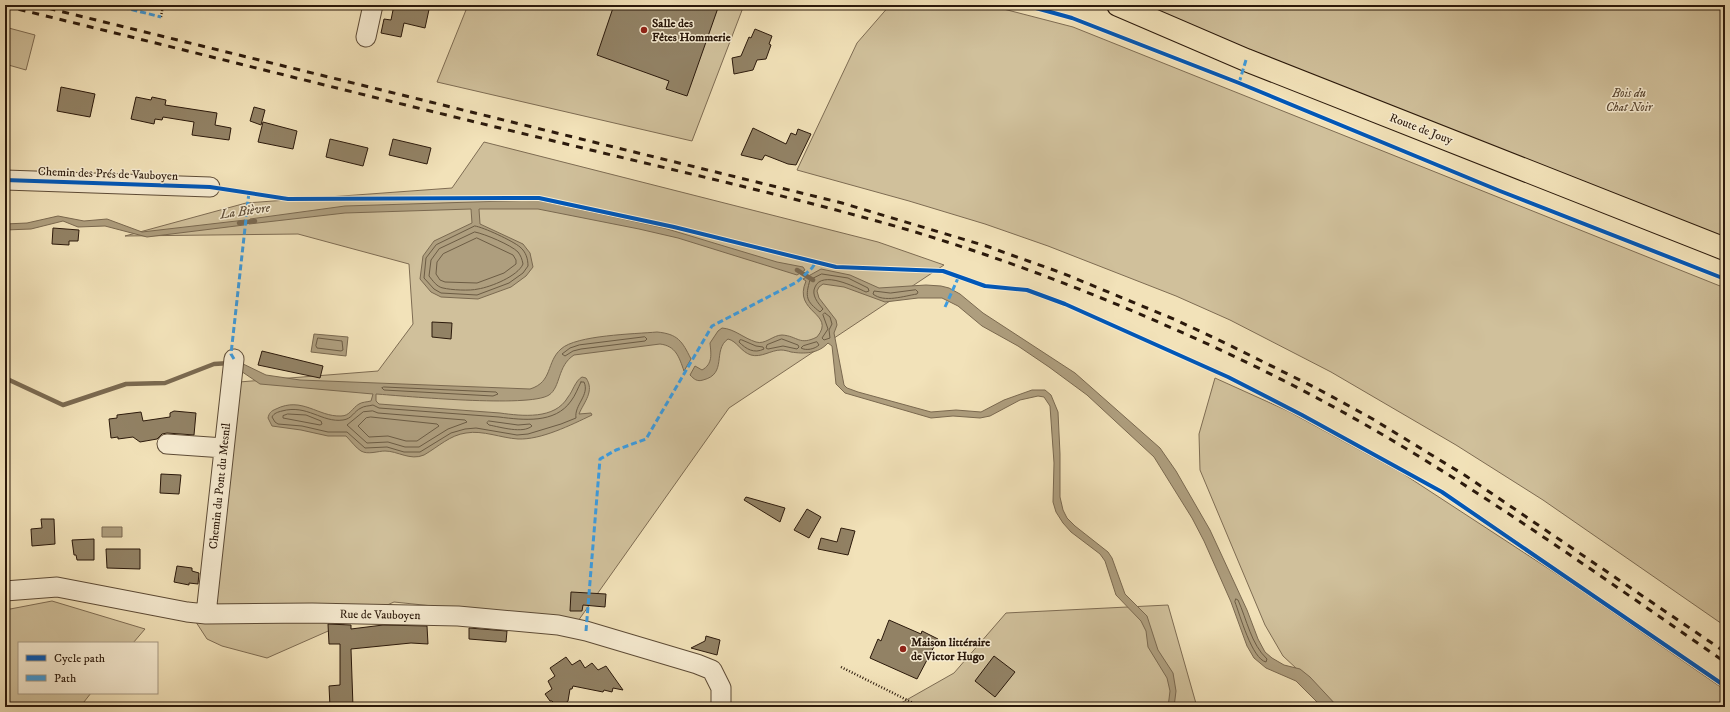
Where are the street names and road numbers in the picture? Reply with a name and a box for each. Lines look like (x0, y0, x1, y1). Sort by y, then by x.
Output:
street label: Route de Jouy (1387, 110, 1455, 148)
street label: Chemin des Prés de Vauboyen (38, 164, 179, 184)
street label: Chemin du Pont du Mesnil (206, 422, 234, 550)
street label: Rue de Vauboyen (339, 607, 421, 623)

